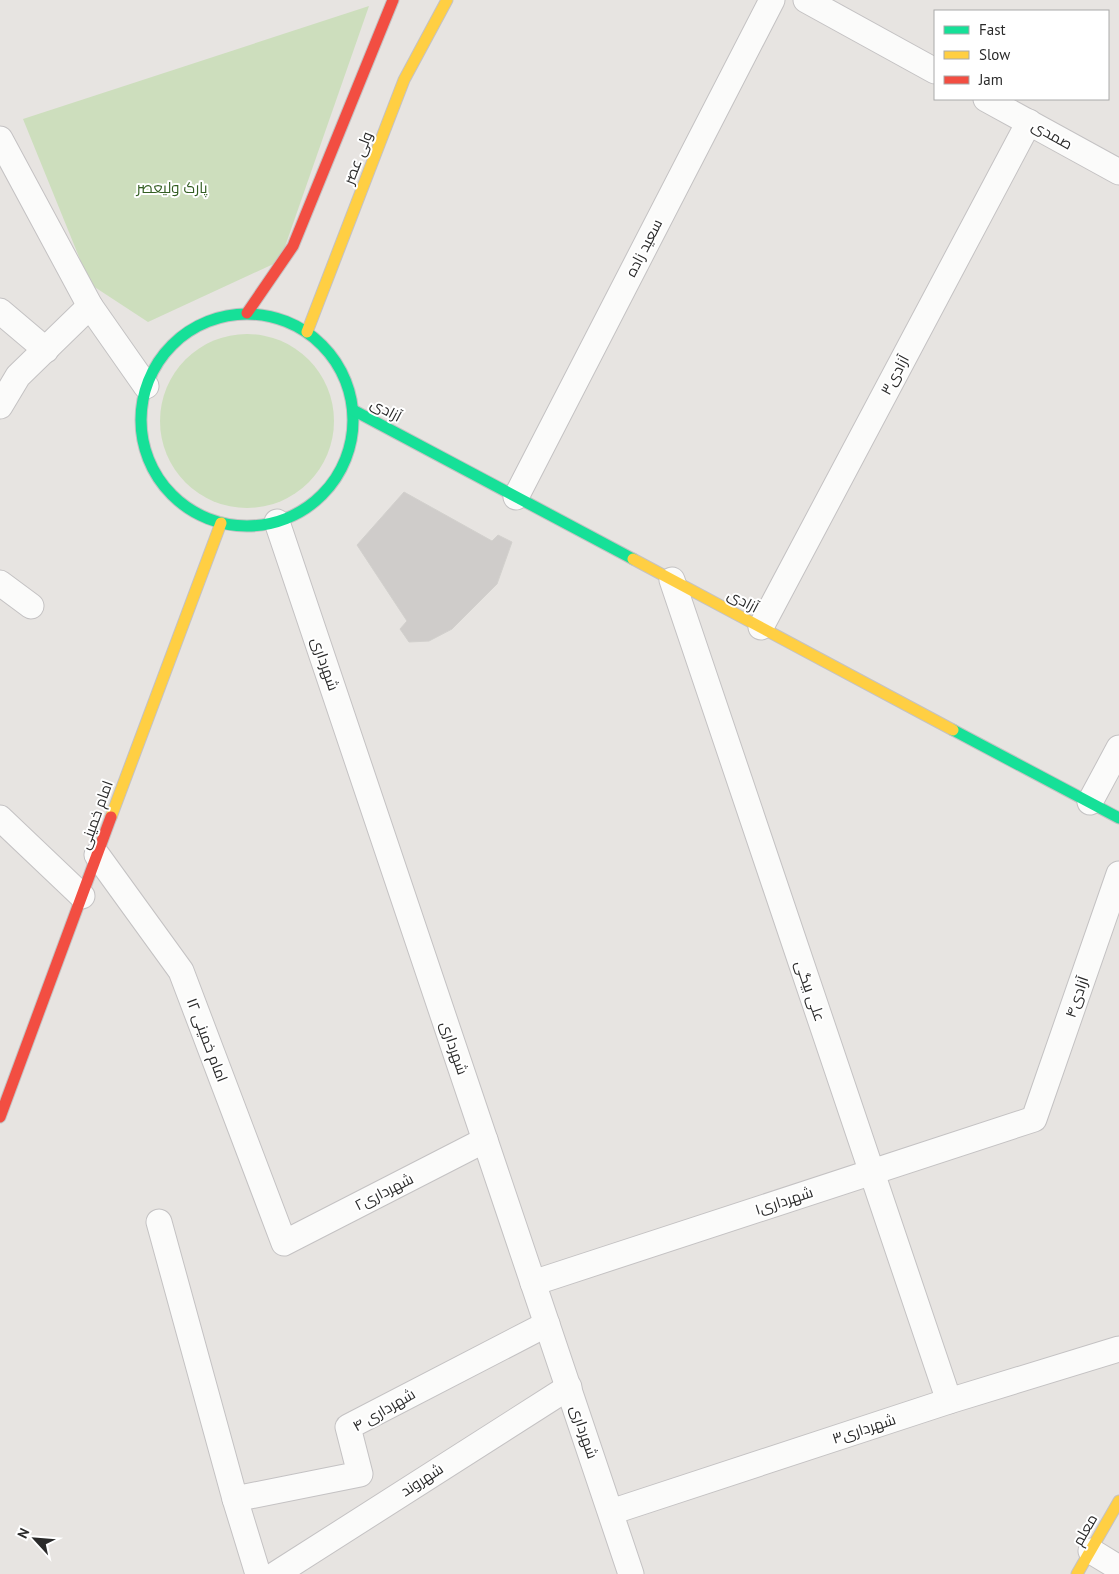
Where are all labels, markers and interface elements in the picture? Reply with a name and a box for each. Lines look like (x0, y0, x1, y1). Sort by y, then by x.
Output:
legend (934, 10, 1109, 100)
text: Fast (979, 20, 1006, 39)
text: Slow (979, 45, 1010, 64)
text: Jam (978, 70, 1003, 89)
street label: صمدی (1028, 116, 1076, 154)
street label: ولی عصر (338, 129, 377, 188)
park label: پارک ولیعصر (135, 178, 208, 198)
street label: سعید زاده (621, 216, 666, 280)
street label: آزادی۳ (876, 351, 914, 399)
street label: آزادی (367, 393, 405, 427)
street label: آزادی (724, 584, 762, 618)
street label: شهرداری (307, 635, 343, 693)
street label: امام خمینی (74, 778, 118, 852)
street label: علی بیگی (790, 958, 830, 1024)
street label: آزادی۴ (1061, 974, 1093, 1020)
street label: امام خمینی ۱۲ (182, 995, 232, 1085)
street label: شهرداری (436, 1019, 472, 1077)
street label: شهرداری۲ (351, 1169, 417, 1215)
street label: شهرداری۱ (752, 1182, 816, 1220)
street label: شهرداری ۴ (349, 1384, 419, 1436)
street label: شهرداری (566, 1403, 602, 1461)
street label: شهرداری۳ (830, 1409, 898, 1449)
street label: شهروند (397, 1459, 447, 1501)
street label: معلم (1068, 1510, 1102, 1550)
north arrow (10, 1514, 60, 1564)
text: N (13, 1525, 33, 1541)

